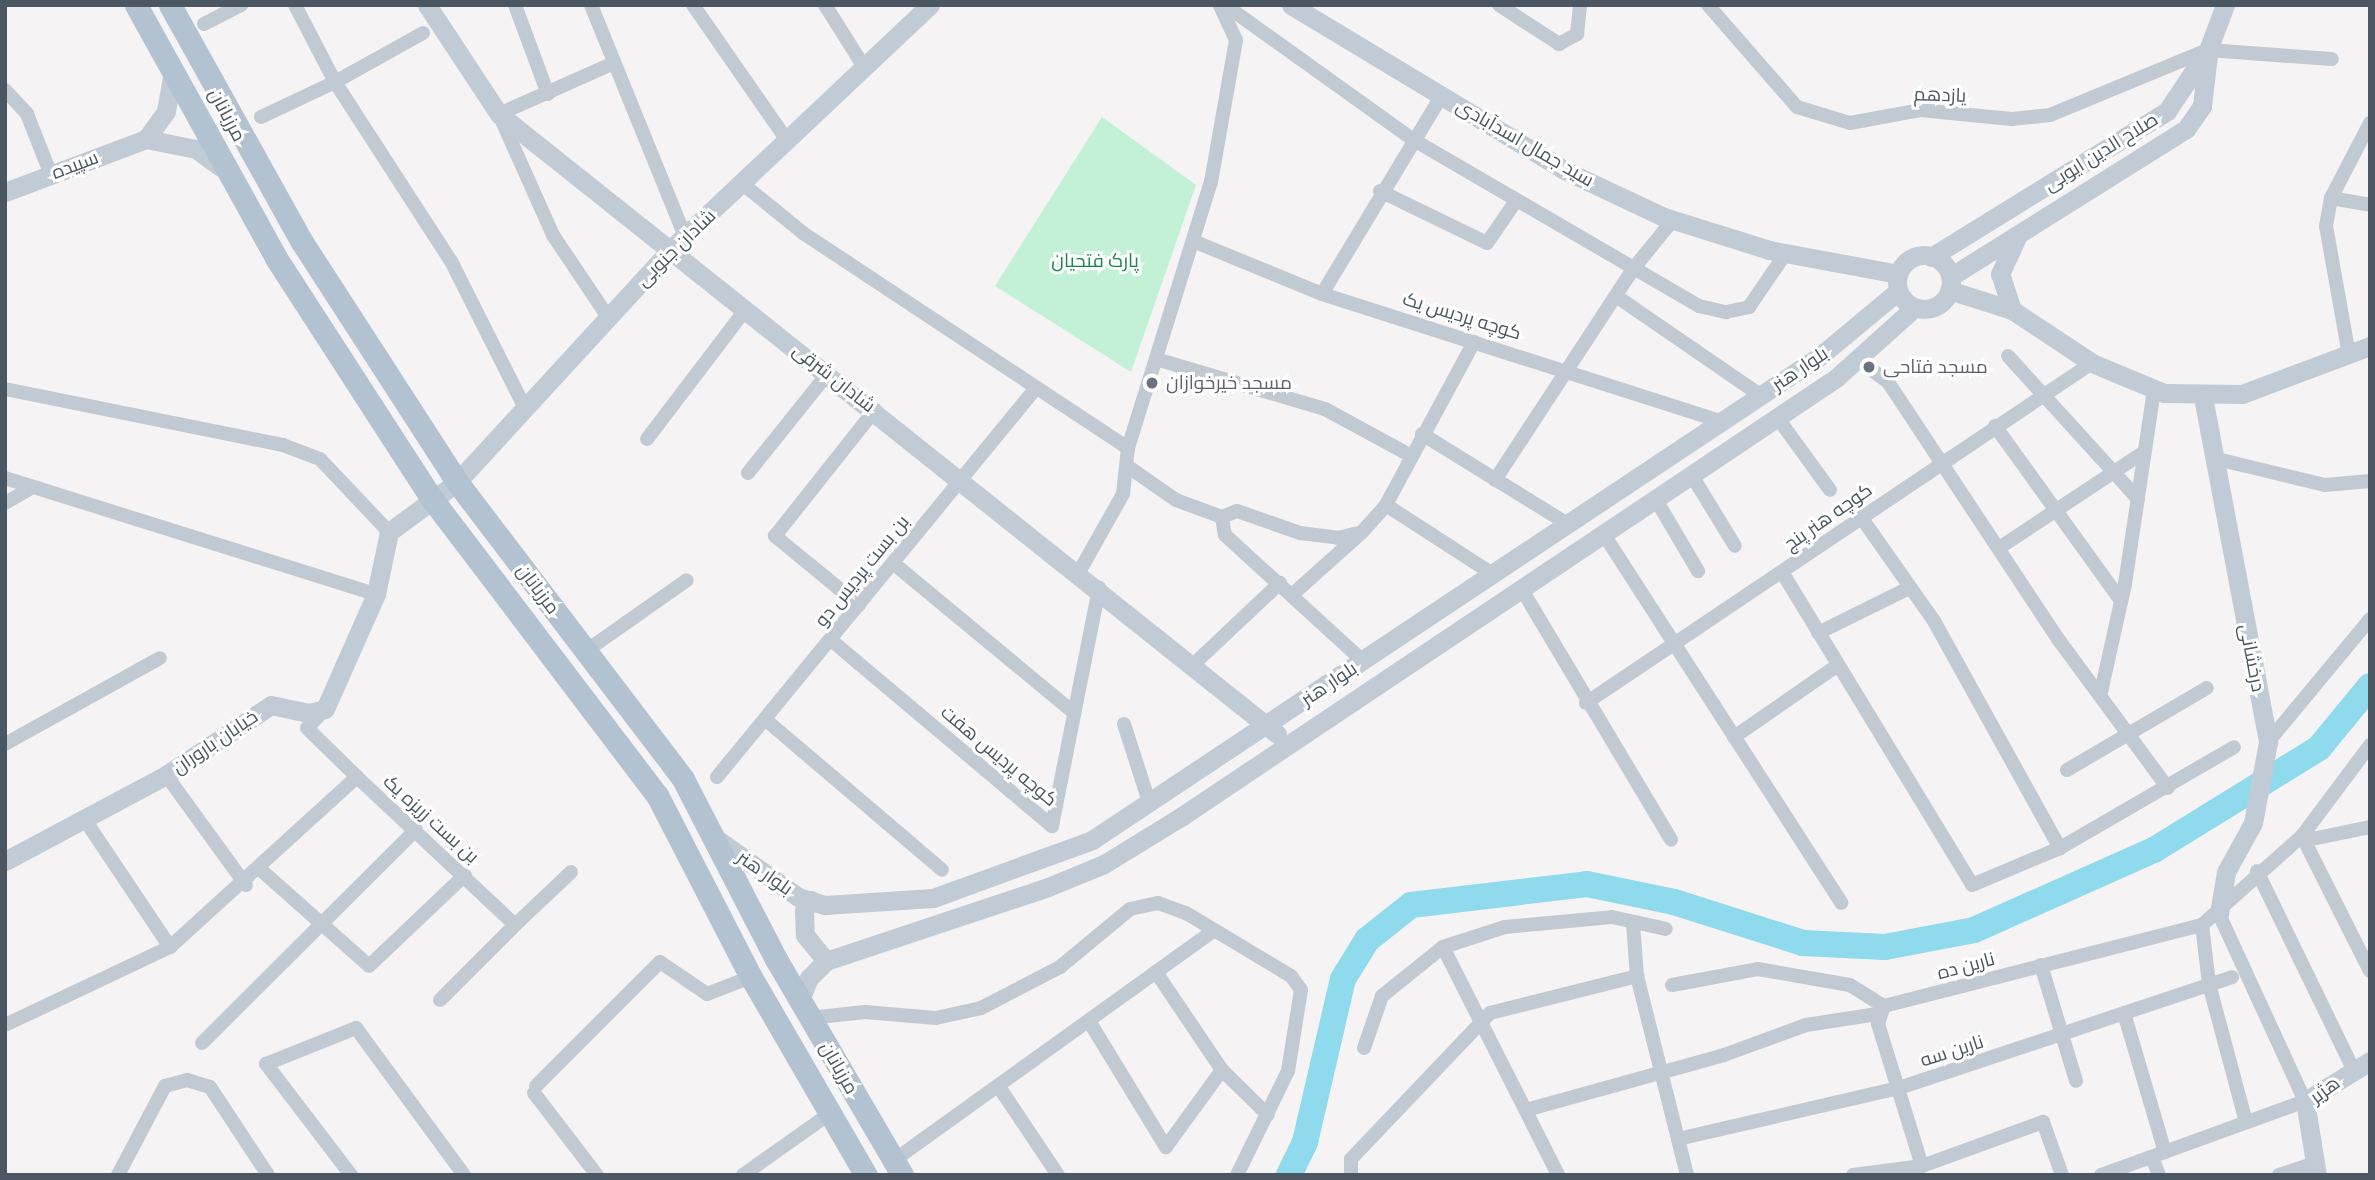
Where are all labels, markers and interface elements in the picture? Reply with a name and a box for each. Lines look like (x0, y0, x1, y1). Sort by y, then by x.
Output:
street label: یازدهم (1913, 83, 1967, 107)
street label: مرزبانان (204, 85, 250, 145)
street label: سید جمال اسدآبادی (1452, 94, 1598, 192)
street label: صلاح الدین ایوبی (2040, 108, 2162, 196)
street label: سپیده (48, 146, 102, 184)
street label: شادان جنوبی (631, 204, 721, 292)
park label: پارک فتحیان (1051, 250, 1139, 272)
street label: کوچه پردیس یک (1400, 287, 1524, 345)
street label: شادان شرقی (788, 339, 880, 417)
street label: بلوار هنر (1768, 342, 1832, 396)
place label: مسجد فتاحی (1883, 356, 1988, 378)
marker: مسجد فتاحی (1861, 359, 1877, 375)
place label: مسجد خیرخوازان (1166, 372, 1292, 394)
marker: مسجد خیرخوازان (1144, 375, 1160, 391)
street label: کوچه هنر پنج (1780, 478, 1876, 556)
street label: بن بست پردیس دو (810, 511, 914, 631)
street label: مرزبانان (512, 559, 564, 619)
street label: درخشانی (2234, 622, 2270, 694)
street label: بلوار هنر (1297, 657, 1361, 711)
street label: کوچه پردیس هفت (936, 701, 1062, 811)
street label: خیابان باروران (168, 705, 262, 779)
street label: بن بست زریزه یک (378, 770, 484, 868)
street label: بلوار هنر (733, 846, 797, 900)
street label: نارین ده (1935, 947, 1997, 985)
street label: نارین سه (1917, 1030, 1987, 1072)
street label: مرزبانان (815, 1038, 863, 1098)
street label: هژیر (2306, 1071, 2344, 1109)

